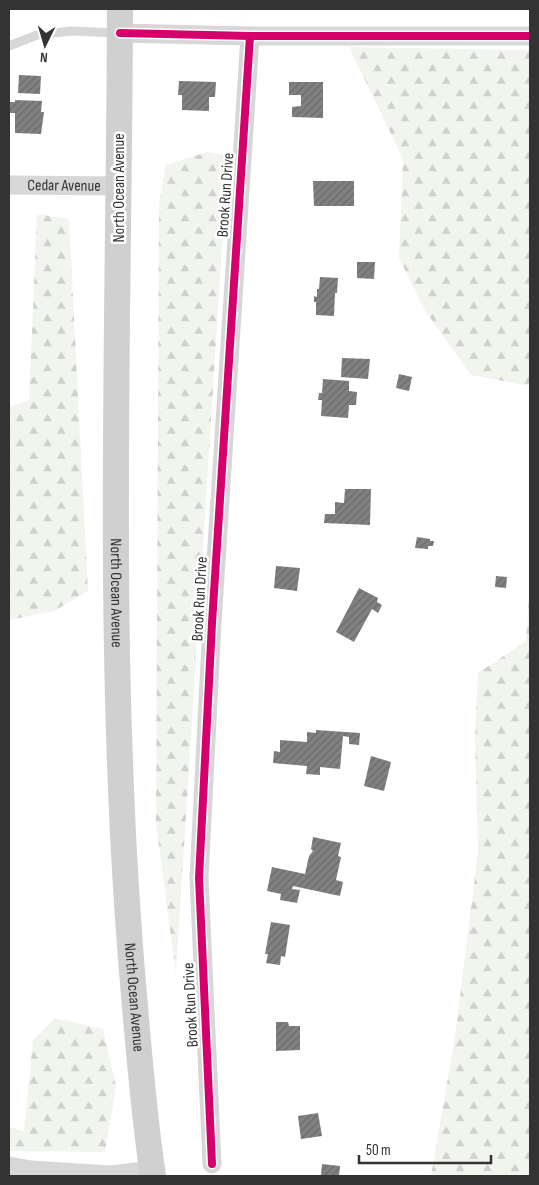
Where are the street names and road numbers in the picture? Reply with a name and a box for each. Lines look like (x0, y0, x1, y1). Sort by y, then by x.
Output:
street label: North Ocean Avenue (110, 133, 129, 243)
street label: Brook Run Drive (214, 152, 238, 238)
street label: Cedar Avenue (27, 176, 101, 195)
street label: North Ocean Avenue (106, 538, 126, 648)
street label: Brook Run Drive (188, 556, 212, 642)
street label: North Ocean Avenue (120, 942, 148, 1053)
street label: Brook Run Drive (179, 962, 203, 1048)

